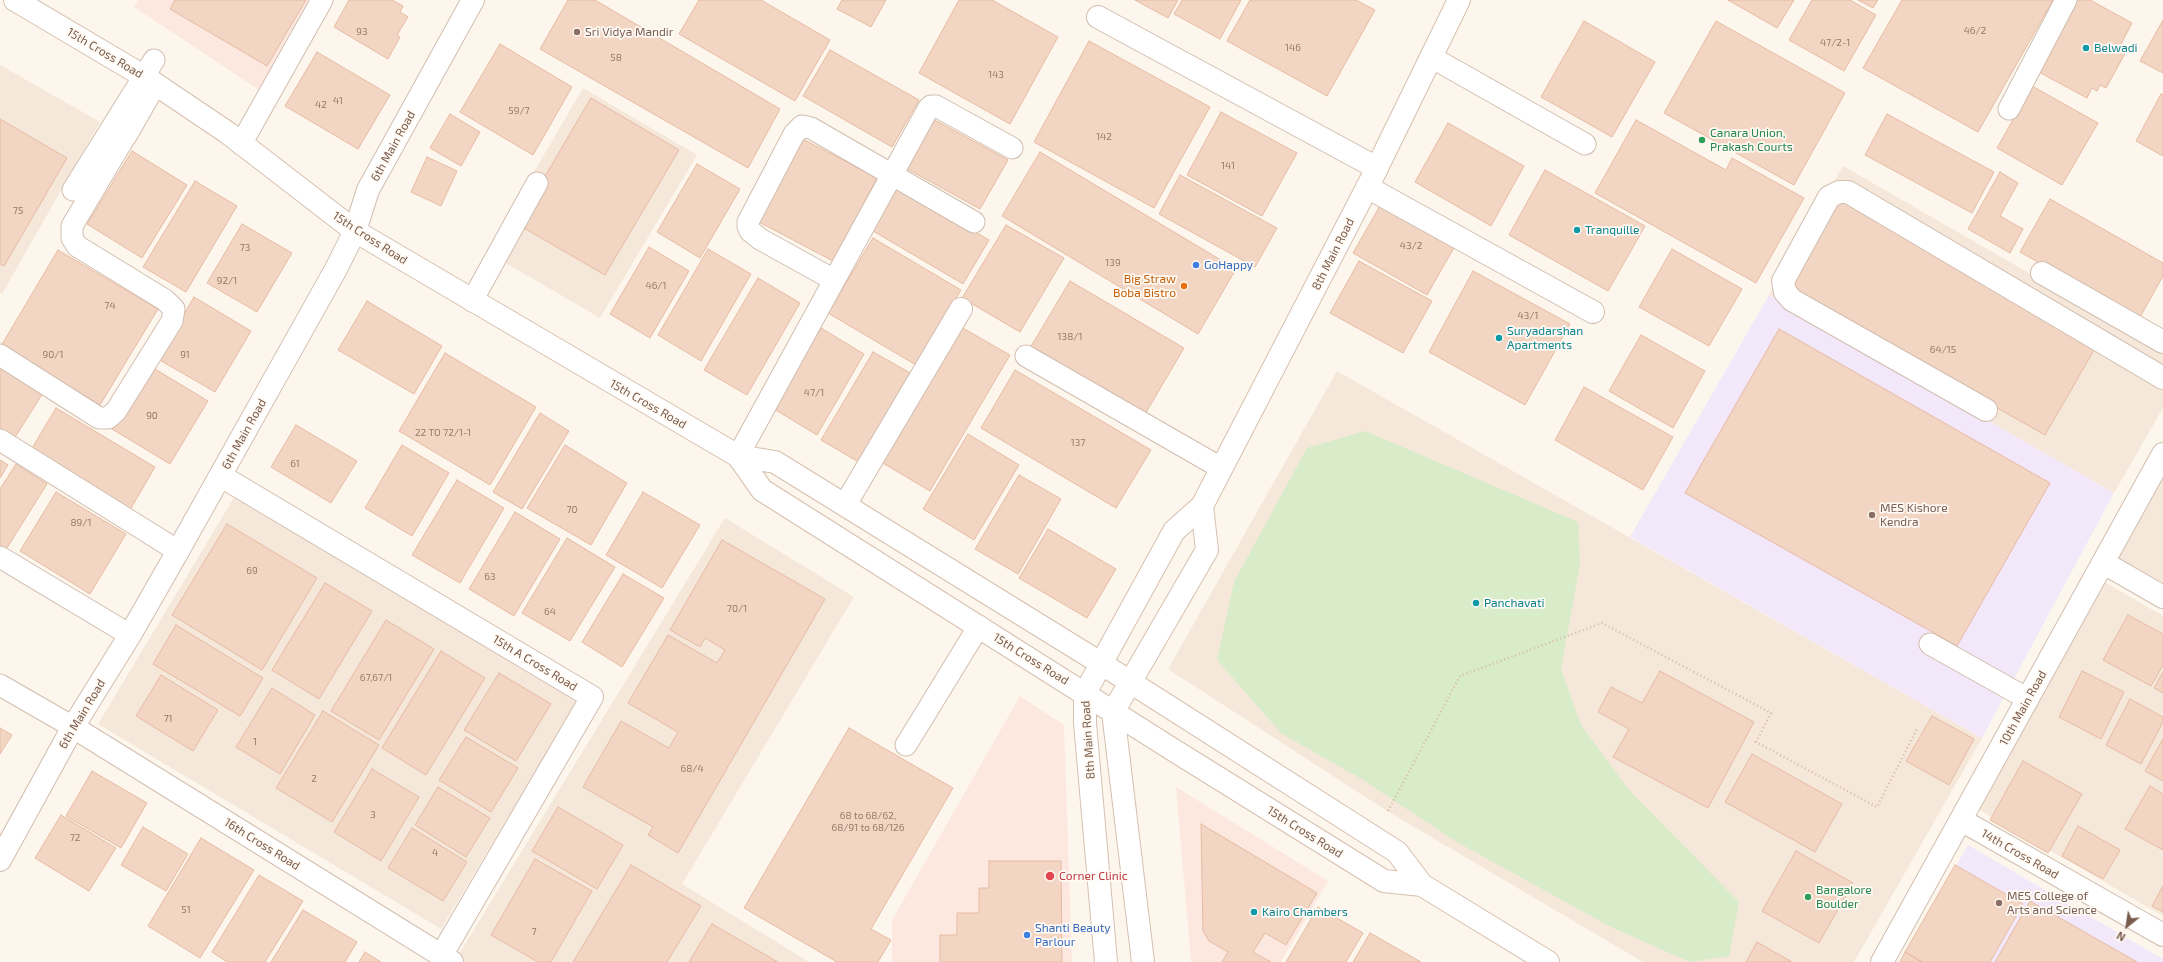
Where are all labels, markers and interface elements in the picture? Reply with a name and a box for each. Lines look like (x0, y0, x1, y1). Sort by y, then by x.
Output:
street label: 15th Cross Road (64, 25, 146, 81)
place label: Sri Vidya Mandir (585, 25, 674, 39)
house number: 46/2 (1964, 25, 1986, 37)
house number: 93 (356, 26, 368, 38)
marker: Sri Vidya Mandir (572, 27, 582, 37)
house number: 47/2-1 (1820, 37, 1850, 49)
place label: Belwadi (2094, 41, 2138, 55)
house number: 146 (1285, 42, 1301, 54)
marker: Belwadi (2081, 43, 2091, 53)
house number: 58 (610, 52, 622, 64)
house number: 143 (988, 69, 1004, 81)
house number: 41 (333, 95, 343, 107)
house number: 42 (315, 99, 327, 111)
house number: 59/7 (508, 105, 530, 117)
street label: 6th Main Road (368, 108, 418, 184)
place label: Canara Union, Prakash Courts (1710, 126, 1793, 154)
house number: 142 (1096, 131, 1112, 143)
marker: Canara Union, Prakash Courts (1697, 135, 1707, 145)
house number: 141 (1221, 160, 1235, 172)
house number: 75 (13, 205, 23, 217)
street label: 15th Cross Road (330, 208, 410, 268)
street label: 8th Main Road (1309, 216, 1357, 292)
place label: Tranquille (1585, 223, 1639, 237)
marker: Tranquille (1572, 225, 1582, 235)
house number: 43/2 (1400, 240, 1422, 252)
house number: 73 (240, 242, 250, 254)
house number: 139 (1105, 257, 1121, 269)
place label: GoHappy (1204, 258, 1253, 272)
marker: GoHappy (1191, 260, 1201, 270)
place label: Big Straw Boba Bistro (1113, 272, 1176, 300)
house number: 92/1 (217, 275, 237, 287)
house number: 46/1 (645, 280, 667, 292)
marker: Big Straw Boba Bistro (1179, 281, 1189, 291)
house number: 74 (104, 300, 116, 312)
house number: 43/1 (1518, 310, 1538, 322)
place label: Suryadarshan Apartments (1507, 324, 1583, 352)
house number: 138/1 (1058, 331, 1082, 343)
marker: Suryadarshan Apartments (1494, 333, 1504, 343)
house number: 64/15 (1930, 344, 1956, 356)
house number: 90/1 (43, 349, 63, 361)
house number: 91 (180, 349, 190, 361)
street label: 15th Cross Road (607, 376, 689, 432)
house number: 47/1 (804, 387, 824, 399)
street label: 6th Main Road (219, 396, 269, 472)
house number: 90 (146, 410, 158, 422)
house number: 22 TO 72/1-1 (415, 427, 471, 439)
house number: 137 (1071, 437, 1085, 449)
house number: 61 (290, 458, 300, 470)
place label: MES Kishore Kendra (1880, 501, 1948, 529)
house number: 70 (566, 504, 578, 516)
marker: MES Kishore Kendra (1867, 510, 1877, 520)
house number: 89/1 (71, 517, 91, 529)
house number: 69 (246, 565, 258, 577)
house number: 63 (484, 571, 496, 583)
place label: Panchavati (1484, 596, 1544, 610)
marker: Panchavati (1471, 598, 1481, 608)
house number: 70/1 (727, 603, 747, 615)
house number: 64 (544, 606, 556, 618)
street label: 15th Cross Road (991, 630, 1071, 688)
street label: 15th A Cross Road (490, 632, 580, 694)
street label: 10th Main Road (1996, 668, 2050, 748)
house number: 67,67/1 (360, 672, 392, 684)
street label: 6th Main Road (56, 677, 108, 751)
street label: 8th Main Road (1078, 700, 1098, 780)
house number: 71 (163, 713, 173, 725)
house number: 1 (253, 736, 257, 748)
house number: 68/4 (680, 763, 704, 775)
house number: 2 (311, 773, 317, 785)
street label: 15th Cross Road (1265, 803, 1345, 861)
house number: 3 (370, 809, 376, 821)
house number: 68 to 68/62, 68/91 to 68/126 (832, 810, 904, 834)
street label: 16th Cross Road (221, 815, 303, 873)
street label: 14th Cross Road (1979, 826, 2061, 882)
house number: 72 (70, 832, 80, 844)
house number: 4 (432, 847, 438, 859)
place label: Corner Clinic (1059, 869, 1128, 883)
marker: Corner Clinic (1044, 870, 1056, 882)
place label: Bangalore Boulder (1816, 883, 1872, 911)
place label: MES College of Arts and Science (2007, 889, 2097, 917)
marker: Bangalore Boulder (1803, 892, 1813, 902)
marker: MES College of Arts and Science (1994, 898, 2004, 908)
house number: 51 (181, 904, 191, 916)
place label: Kairo Chambers (1262, 905, 1348, 919)
north arrow (2107, 906, 2147, 946)
marker: Kairo Chambers (1249, 907, 1259, 917)
place label: Shanti Beauty Parlour (1035, 921, 1111, 949)
house number: 7 (531, 926, 537, 938)
text: N (2114, 929, 2127, 944)
marker: Shanti Beauty Parlour (1022, 930, 1032, 940)

